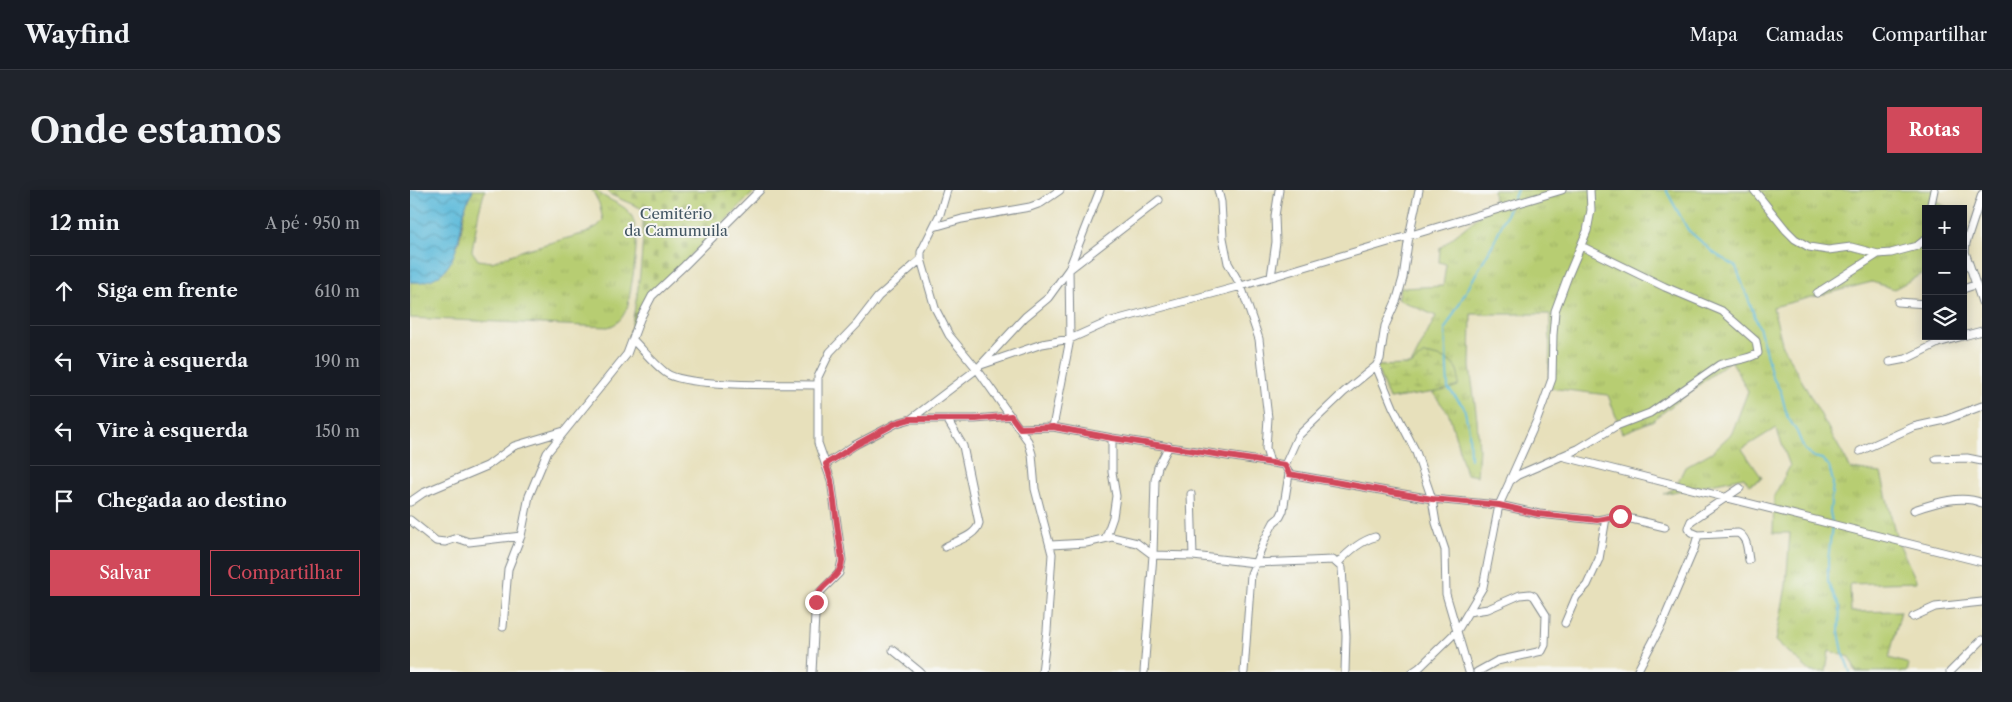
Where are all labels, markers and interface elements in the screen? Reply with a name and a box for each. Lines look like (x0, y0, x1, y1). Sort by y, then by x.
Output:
text: Wayfind (25, 20, 130, 49)
text: Mapa (1690, 24, 1738, 46)
text: Camadas (1766, 24, 1844, 46)
text: Compartilhar (1872, 24, 1987, 46)
button: Rotas (1887, 107, 1982, 153)
text: Onde estamos (30, 109, 282, 152)
park label: Cemitério da Camumuila (624, 204, 728, 240)
map controls (1922, 205, 1967, 340)
button: + (1922, 205, 1967, 250)
text: 12 min (50, 210, 120, 235)
text: A pé · 950 m (265, 213, 360, 233)
button: − (1922, 250, 1967, 295)
icon: ahead (50, 277, 78, 305)
text: Siga em frente (97, 279, 238, 302)
text: 610 m (315, 281, 360, 301)
button: layers (1922, 295, 1967, 340)
icon: left (50, 347, 78, 375)
text: Vire à esquerda (97, 349, 248, 372)
text: 190 m (315, 351, 360, 371)
icon: left (50, 417, 78, 445)
text: Vire à esquerda (97, 419, 248, 442)
text: 150 m (315, 421, 360, 441)
icon: arrive (50, 487, 78, 515)
text: Chegada ao destino (97, 489, 287, 512)
route start (1609, 505, 1632, 528)
button: Salvar (50, 550, 200, 596)
button: Compartilhar (210, 550, 360, 596)
route end (805, 591, 828, 614)

